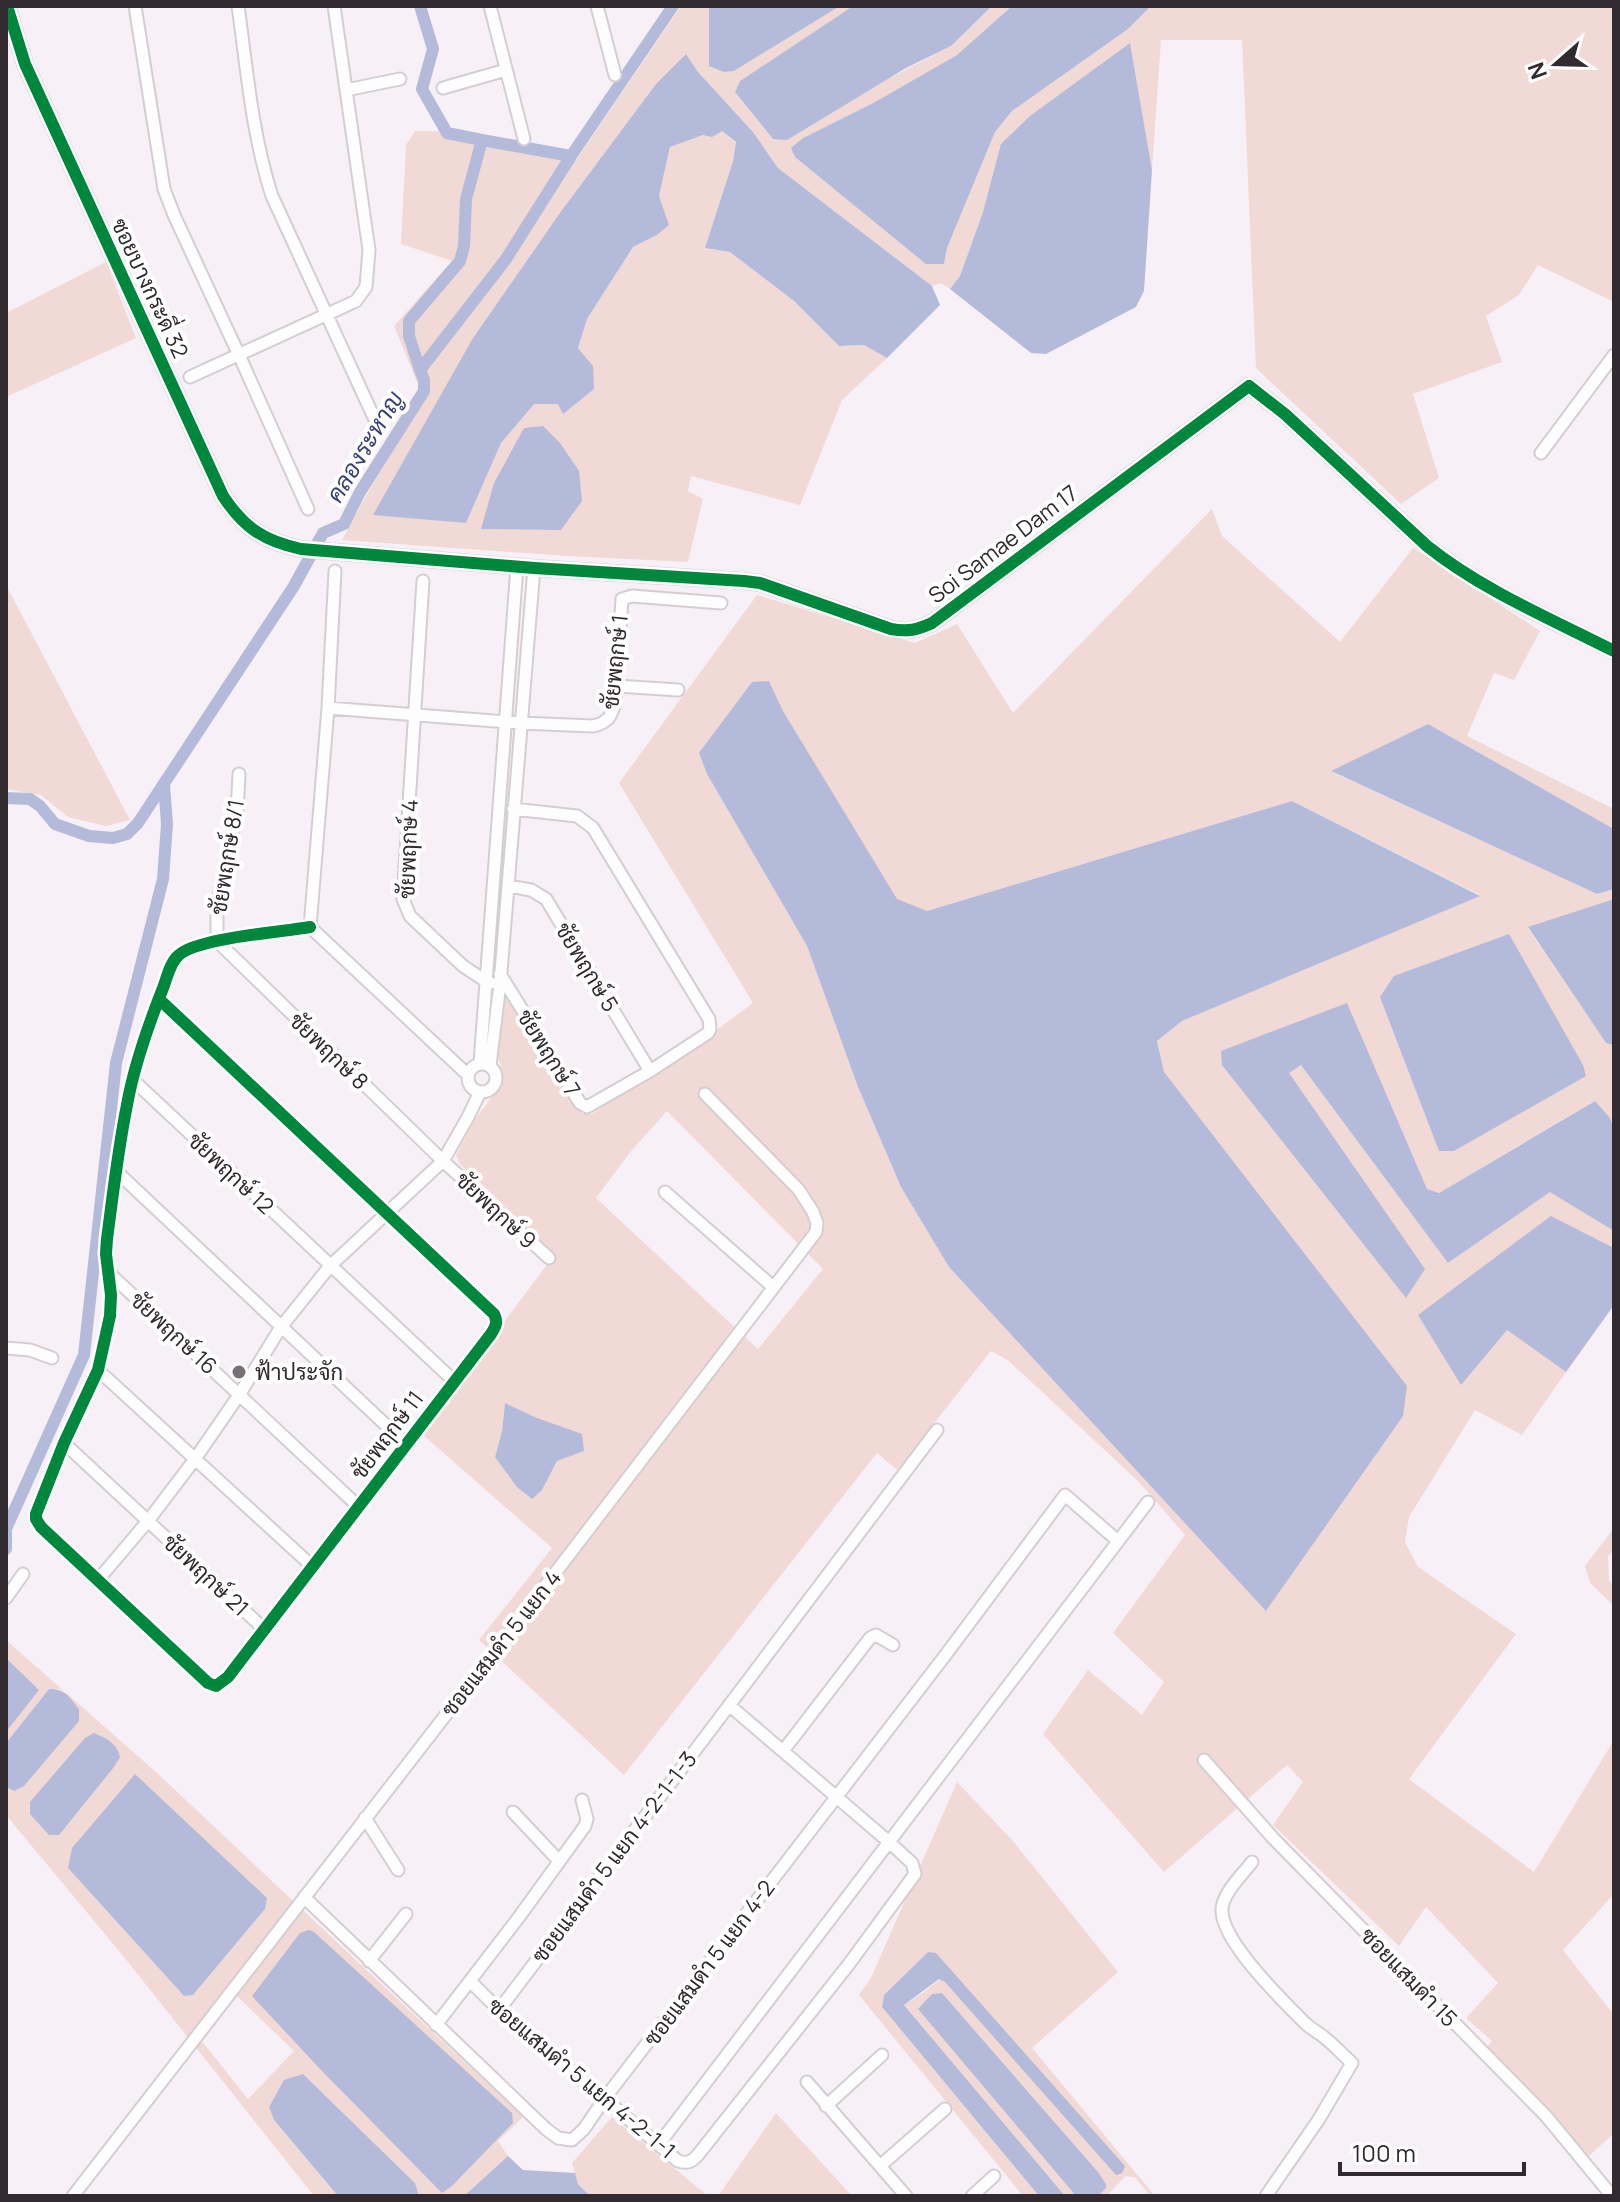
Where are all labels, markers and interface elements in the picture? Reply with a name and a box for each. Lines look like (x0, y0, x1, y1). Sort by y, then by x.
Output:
north arrow (1516, 24, 1596, 104)
text: N (1520, 58, 1554, 83)
street label: ซอยบางกระดี่ 32 (104, 211, 199, 363)
water label: คลองระหาญ (317, 384, 410, 508)
street label: Soi Samae Dam 17 (922, 478, 1084, 610)
street label: ชัยพฤกษ์ 1 (595, 613, 635, 711)
street label: ชัยพฤกษ์ 8/1 (203, 797, 251, 917)
street label: ชัยพฤกษ์ 4 (391, 799, 425, 899)
street label: ชัยพฤกษ์ 5 (549, 917, 625, 1017)
street label: ชัยพฤกษ์ 7 (510, 1004, 588, 1102)
street label: ชัยพฤกษ์ 8 (283, 1006, 375, 1096)
street label: ชัยพฤกษ์ 12 (181, 1125, 281, 1221)
street label: ชัยพฤกษ์ 9 (449, 1165, 543, 1255)
street label: ชัยพฤกษ์ 16 (124, 1285, 224, 1381)
place label: ฟ้าประจัก (255, 1357, 343, 1387)
marker: ฟ้าประจัก (230, 1363, 248, 1381)
street label: ชัยพฤกษ์ 11 (344, 1385, 430, 1485)
street label: ชัยพฤกษ์ 21 (156, 1527, 256, 1623)
street label: ซอยแสมดำ 5 แยก 4 (434, 1563, 568, 1723)
street label: ซอยแสมดำ 5 แยก 4-2-1-1-3 (525, 1745, 703, 1969)
street label: ซอยแสมดำ 5 แยก 4-2 (637, 1874, 781, 2052)
street label: ซอยแสมดำ 15 (1354, 1921, 1464, 2033)
street label: ซอยแสมดำ 5 แยก 4-2-1-1 (482, 1991, 682, 2165)
scale bar (1340, 2126, 1524, 2176)
text: 100 m (1352, 2136, 1416, 2169)

